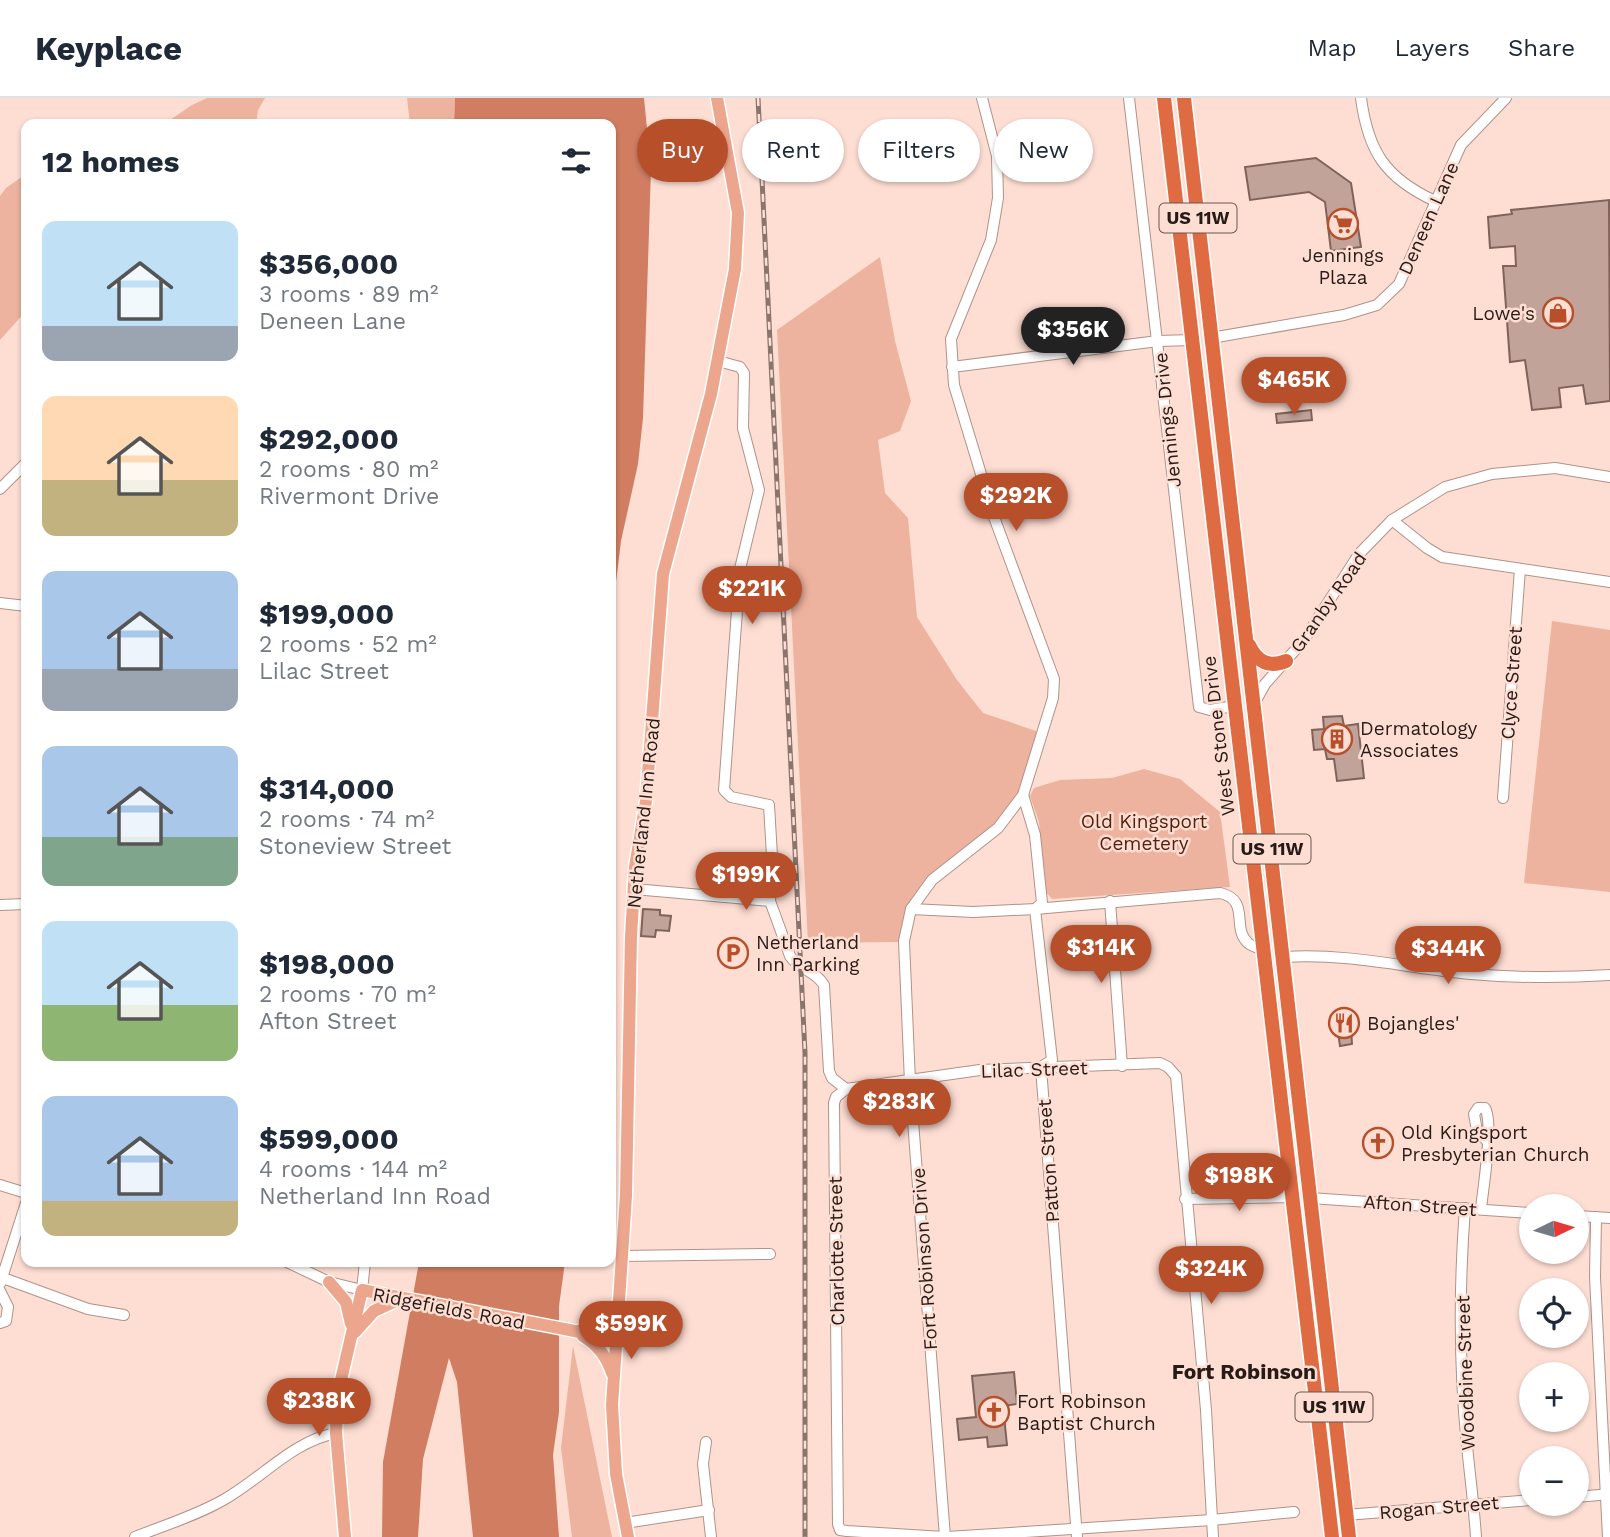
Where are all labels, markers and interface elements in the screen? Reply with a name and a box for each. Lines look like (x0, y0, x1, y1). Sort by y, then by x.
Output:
text: Keyplace (35, 29, 182, 68)
text: Map (1308, 34, 1356, 62)
text: Layers (1394, 34, 1470, 62)
text: Share (1508, 34, 1575, 62)
chip: Buy (637, 119, 728, 182)
chip: Rent (742, 119, 844, 182)
chip: Filters (858, 119, 980, 182)
chip: New (994, 119, 1093, 182)
icon: filters (557, 142, 595, 180)
text: 12 homes (42, 144, 180, 179)
street label: Deneen Lane (1393, 158, 1464, 278)
road number: US 11W (1160, 204, 1236, 232)
supermarket icon: Jennings Plaza (1326, 207, 1360, 241)
place label: Jennings Plaza (1302, 244, 1384, 289)
text: $356,000 (259, 246, 398, 281)
icon: home (98, 249, 182, 333)
text: 3 rooms · 89 m² (259, 281, 438, 308)
shop icon: Lowe's (1541, 296, 1575, 330)
place label: Lowe's (1472, 302, 1535, 325)
text: Deneen Lane (259, 308, 406, 335)
pin: $356K (1024, 308, 1122, 367)
text: $356K (1037, 316, 1109, 343)
street label: Jennings Drive (1149, 351, 1186, 489)
pin: $465K (1245, 358, 1343, 417)
text: $465K (1257, 366, 1331, 393)
text: $292,000 (259, 421, 399, 456)
icon: home (98, 424, 182, 508)
text: 2 rooms · 80 m² (259, 456, 438, 483)
pin: $292K (967, 474, 1065, 533)
text: $292K (980, 482, 1052, 509)
text: Rivermont Drive (259, 483, 439, 510)
street label: Granby Road (1285, 548, 1372, 657)
pin: $221K (703, 566, 801, 626)
text: $221K (718, 575, 786, 602)
text: $199,000 (259, 596, 394, 631)
icon: home (98, 599, 182, 683)
street label: Clyce Street (1496, 626, 1527, 740)
text: 2 rooms · 52 m² (259, 631, 437, 658)
street label: West Stone Drive (1197, 655, 1240, 817)
text: Lilac Street (259, 658, 389, 685)
street label: Netherland Inn Road (622, 717, 665, 910)
place label: Dermatology Associates (1360, 717, 1478, 762)
building icon: Dermatology Associates (1320, 722, 1354, 756)
text: $314,000 (259, 771, 395, 806)
icon: home (98, 774, 182, 858)
text: 2 rooms · 74 m² (259, 806, 434, 833)
park label: Old Kingsport Cemetery (1081, 810, 1207, 855)
text: Stoneview Street (259, 833, 451, 860)
road number: US 11W (1234, 834, 1310, 864)
pin: $199K (697, 852, 795, 912)
text: $199K (712, 861, 780, 888)
pin: $314K (1052, 926, 1150, 985)
pin: $344K (1399, 926, 1497, 986)
place label: Netherland Inn Parking (756, 931, 860, 976)
text: $314K (1066, 934, 1136, 961)
text: $344K (1411, 935, 1485, 962)
parking icon: Netherland Inn Parking (716, 936, 750, 970)
text: $198,000 (259, 946, 395, 981)
icon: home (98, 949, 182, 1033)
text: 2 rooms · 70 m² (259, 981, 436, 1008)
restaurant icon: Bojangles' (1327, 1006, 1361, 1040)
text: Afton Street (259, 1008, 396, 1035)
place label: Bojangles' (1367, 1012, 1460, 1035)
street label: Lilac Street (980, 1056, 1088, 1083)
pin: $283K (850, 1080, 948, 1139)
text: $283K (863, 1088, 935, 1115)
street label: Patton Street (1033, 1099, 1064, 1223)
text: $599,000 (259, 1121, 399, 1156)
place label: Old Kingsport Presbyterian Church (1401, 1121, 1590, 1166)
icon: home (98, 1124, 182, 1208)
church icon: Old Kingsport Presbyterian Church (1361, 1126, 1395, 1160)
pin: $198K (1190, 1154, 1288, 1213)
text: 4 rooms · 144 m² (259, 1156, 447, 1183)
text: $198K (1204, 1162, 1274, 1189)
street label: Fort Robinson Drive (907, 1167, 942, 1351)
street label: Charlotte Street (824, 1176, 849, 1326)
text: Netherland Inn Road (259, 1183, 491, 1210)
street label: Afton Street (1363, 1190, 1477, 1221)
north arrow (1519, 1194, 1589, 1264)
map controls (1519, 1194, 1589, 1516)
pin: $324K (1162, 1246, 1260, 1306)
text: $324K (1175, 1255, 1247, 1282)
button: locate (1519, 1278, 1589, 1348)
street label: Ridgefields Road (371, 1282, 527, 1335)
street label: Woodbine Street (1451, 1295, 1480, 1451)
pin: $599K (582, 1302, 680, 1361)
text: $599K (595, 1310, 667, 1337)
district label: Fort Robinson (1172, 1359, 1316, 1384)
button: + (1519, 1362, 1589, 1432)
pin: $238K (270, 1378, 368, 1438)
text: $238K (283, 1387, 355, 1414)
place label: Fort Robinson Baptist Church (1017, 1390, 1156, 1435)
road number: US 11W (1296, 1392, 1372, 1422)
church icon: Fort Robinson Baptist Church (977, 1395, 1011, 1429)
button: − (1519, 1446, 1589, 1516)
street label: Rogan Street (1378, 1491, 1500, 1524)

